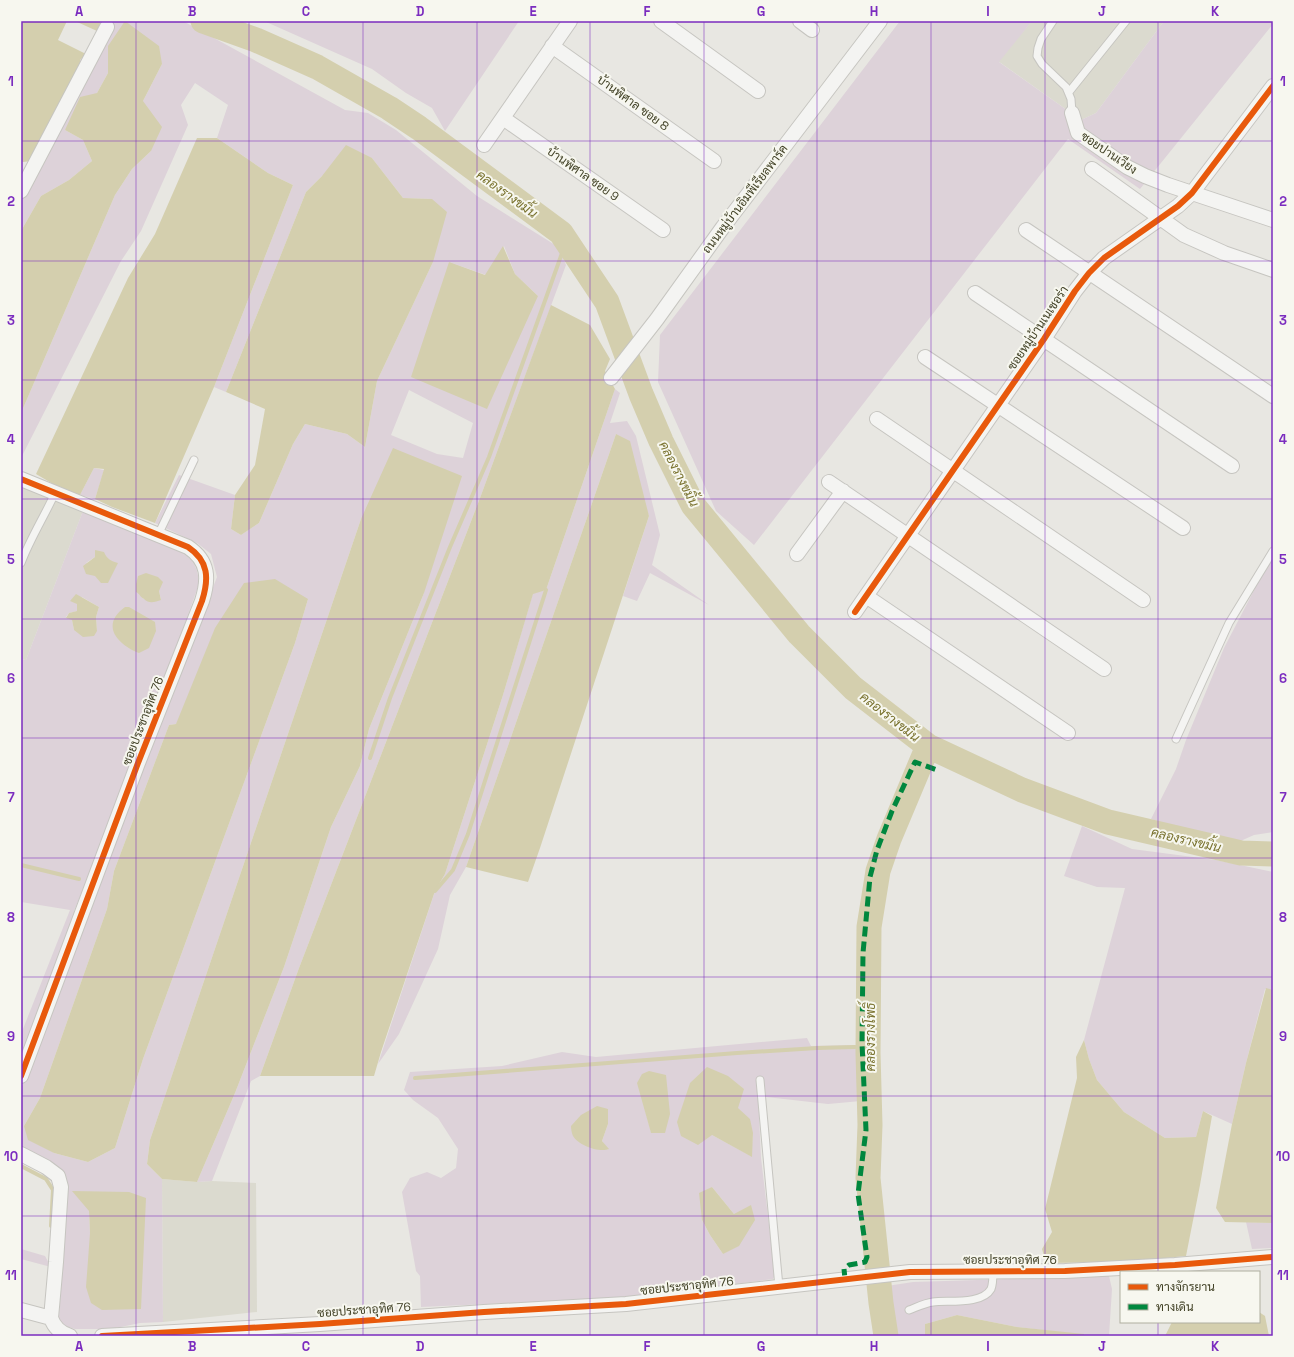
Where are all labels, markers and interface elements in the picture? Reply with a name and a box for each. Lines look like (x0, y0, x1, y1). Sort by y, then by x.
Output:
text: A (75, 3, 84, 20)
text: B (188, 3, 197, 20)
text: C (302, 3, 310, 20)
text: D (416, 3, 425, 20)
text: E (529, 3, 537, 20)
text: F (644, 3, 651, 20)
text: G (757, 3, 765, 20)
text: H (870, 3, 878, 20)
text: I (986, 3, 990, 20)
text: J (1098, 3, 1106, 20)
text: K (1211, 3, 1220, 20)
street label: บ้านพิศาล ซอย 8 (594, 72, 672, 134)
text: 1 (8, 73, 14, 90)
text: 1 (1280, 73, 1286, 90)
street label: ซอยปานเวียง (1078, 128, 1140, 178)
street label: ถนนหมู่บ้านอิมพีเรียลพาร์ค (699, 141, 791, 257)
street label: บ้านพิศาล ซอย 9 (544, 143, 622, 205)
water label: คลองรางขมิ้น (473, 163, 544, 222)
text: 2 (7, 193, 15, 210)
text: 2 (1279, 193, 1287, 210)
street label: ซอยหมู่บ้านเนเชอร่า (1004, 283, 1072, 373)
text: 3 (7, 312, 15, 329)
text: 3 (1279, 312, 1287, 329)
text: 4 (7, 431, 15, 448)
text: 4 (1279, 431, 1287, 448)
water label: คลองรางขมิ้น (655, 436, 707, 510)
text: 5 (7, 551, 15, 568)
text: 5 (1279, 551, 1287, 568)
text: 6 (7, 670, 15, 687)
text: 6 (1279, 670, 1287, 687)
street label: ซอยประชาอุทิศ 76 (119, 674, 168, 768)
water label: คลองรางขมิ้น (857, 685, 927, 746)
text: 7 (7, 789, 15, 806)
text: 7 (1279, 789, 1287, 806)
water label: คลองรางขมิ้น (1149, 819, 1224, 856)
text: 8 (7, 909, 15, 926)
text: 8 (1279, 909, 1287, 926)
water label: คลองรางโพธิ์ (857, 1000, 879, 1071)
text: 9 (7, 1028, 15, 1045)
text: 9 (1279, 1028, 1287, 1045)
text: 10 (4, 1148, 18, 1165)
text: 10 (1276, 1148, 1290, 1165)
street label: ซอยประชาอุทิศ 76 (963, 1252, 1057, 1269)
text: 11 (5, 1267, 17, 1284)
text: 11 (1277, 1267, 1289, 1284)
legend (1120, 1271, 1260, 1323)
street label: ซอยประชาอุทิศ 76 (640, 1273, 735, 1300)
text: ทางจักรยาน (1156, 1279, 1215, 1295)
street label: ซอยประชาอุทิศ 76 (317, 1299, 411, 1322)
text: ทางเดิน (1156, 1299, 1194, 1315)
text: A (75, 1338, 84, 1355)
text: B (188, 1338, 197, 1355)
text: C (302, 1338, 310, 1355)
text: D (416, 1338, 425, 1355)
text: E (529, 1338, 537, 1355)
text: F (644, 1338, 651, 1355)
text: G (757, 1338, 765, 1355)
text: H (870, 1338, 878, 1355)
text: I (986, 1338, 990, 1355)
text: J (1098, 1338, 1106, 1355)
text: K (1211, 1338, 1220, 1355)

